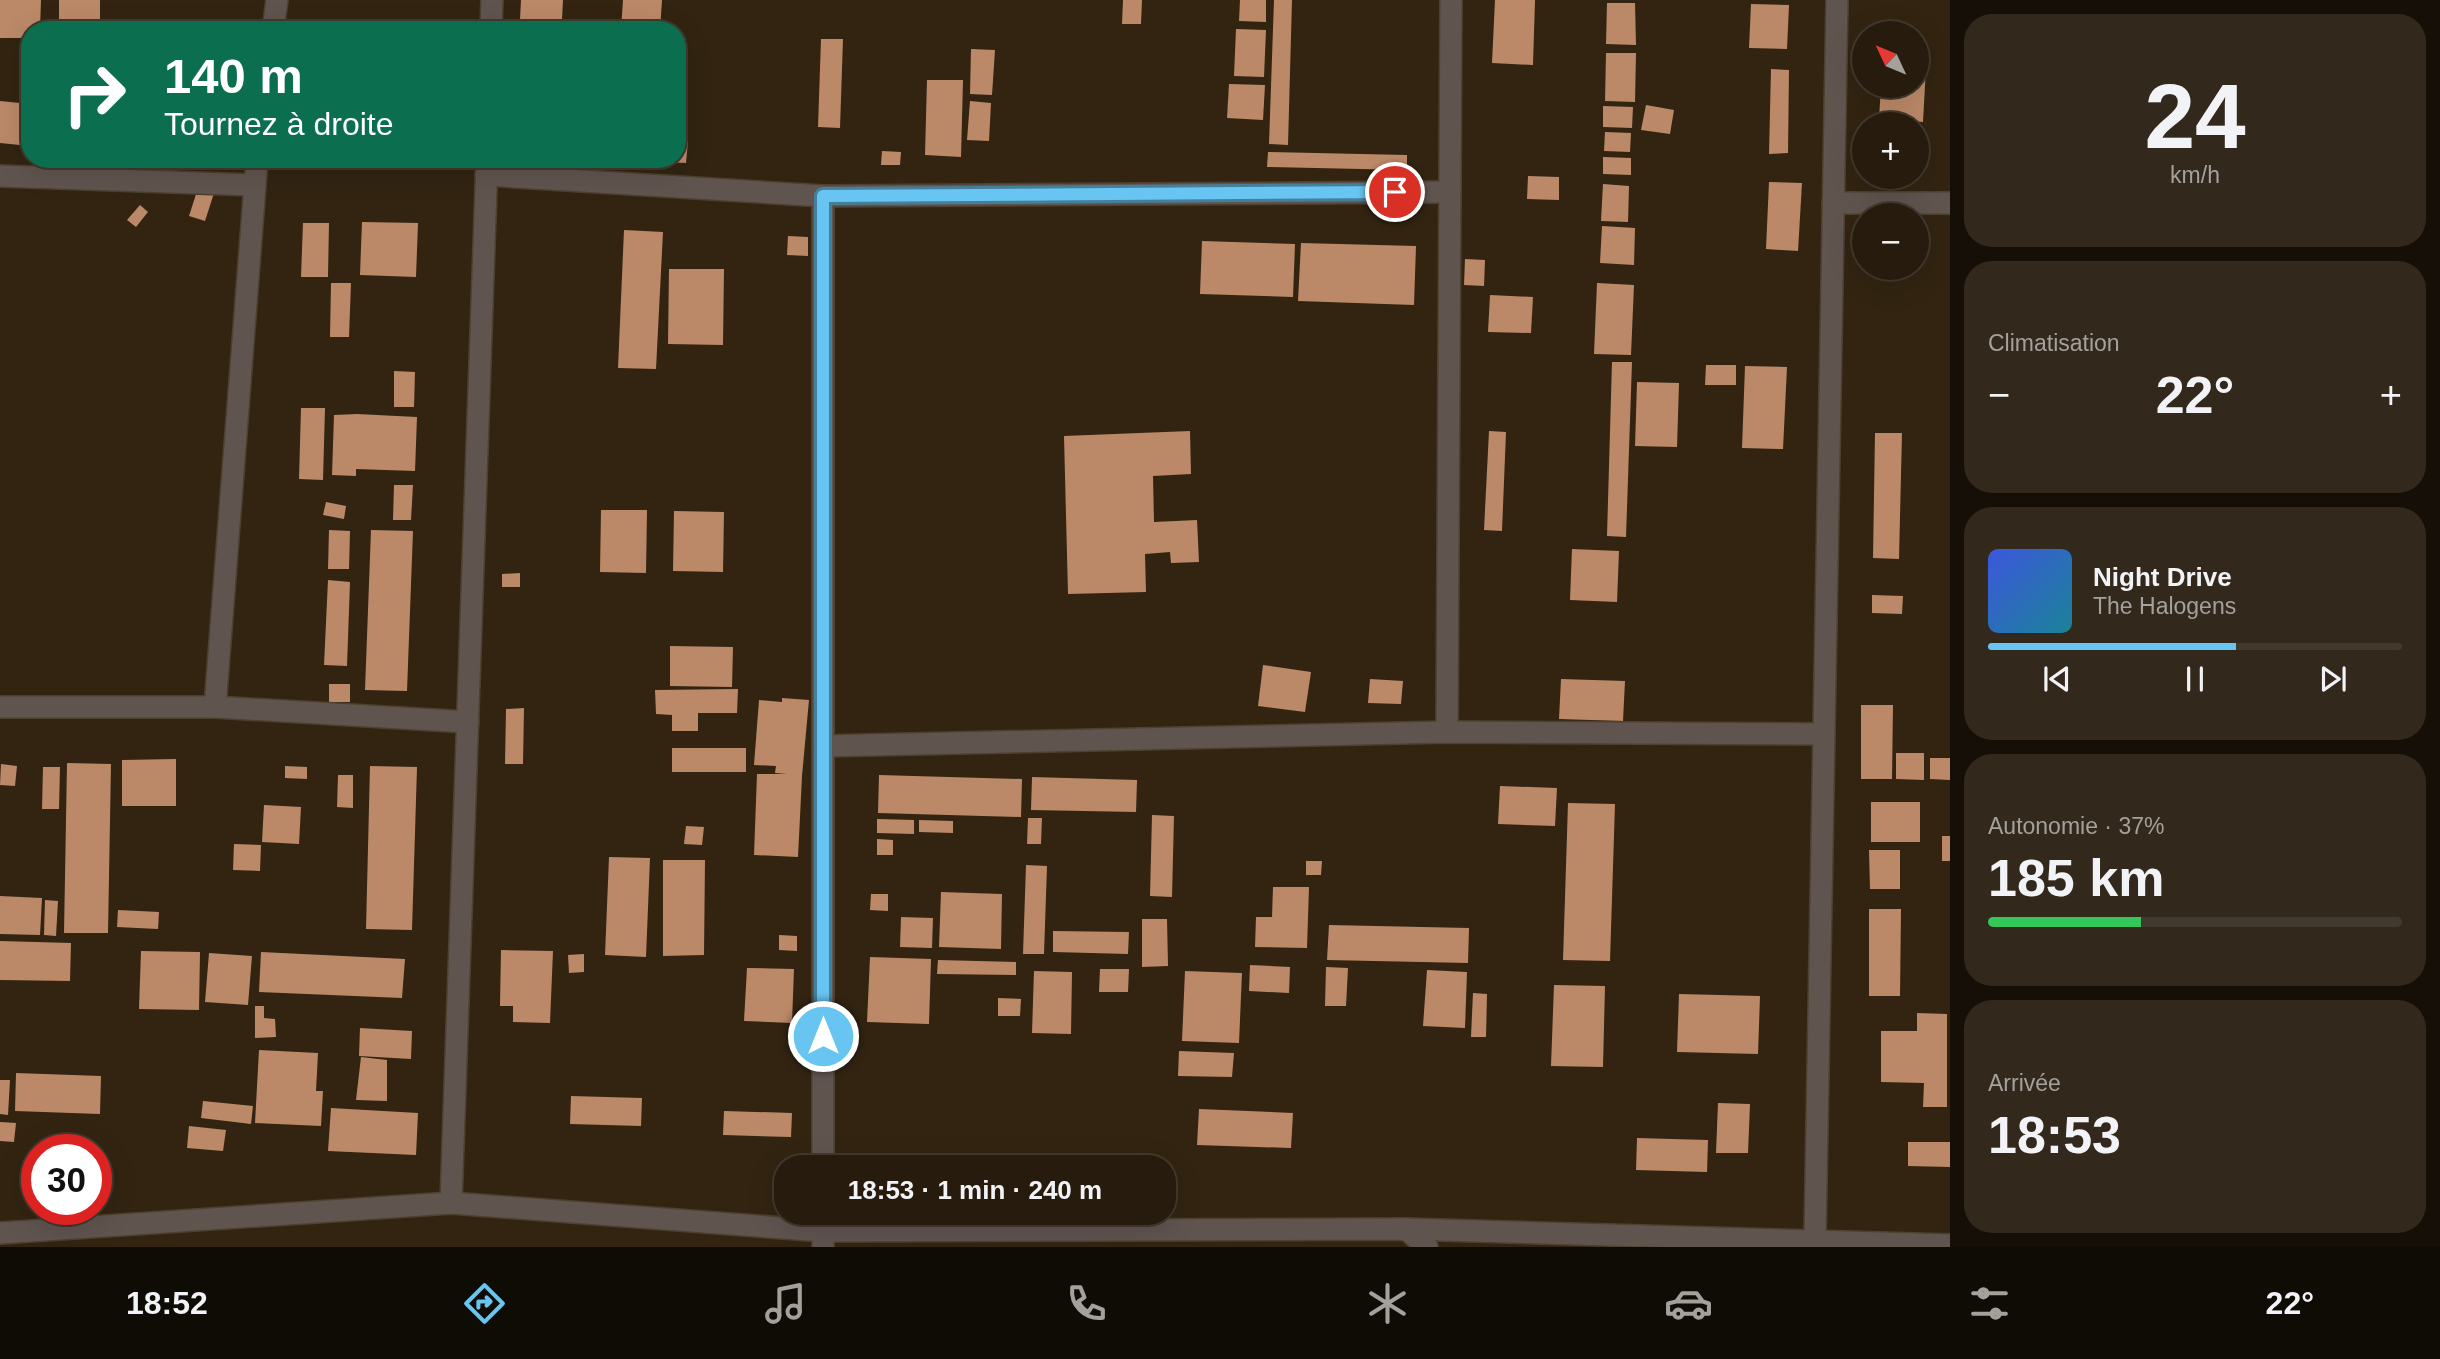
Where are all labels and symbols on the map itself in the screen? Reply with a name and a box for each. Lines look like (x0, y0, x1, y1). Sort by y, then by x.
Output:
north arrow (1852, 21, 1928, 98)
pin (1365, 162, 1425, 222)
position arrow (786, 999, 860, 1073)
speed limit sign: 30 (21, 1134, 112, 1225)

